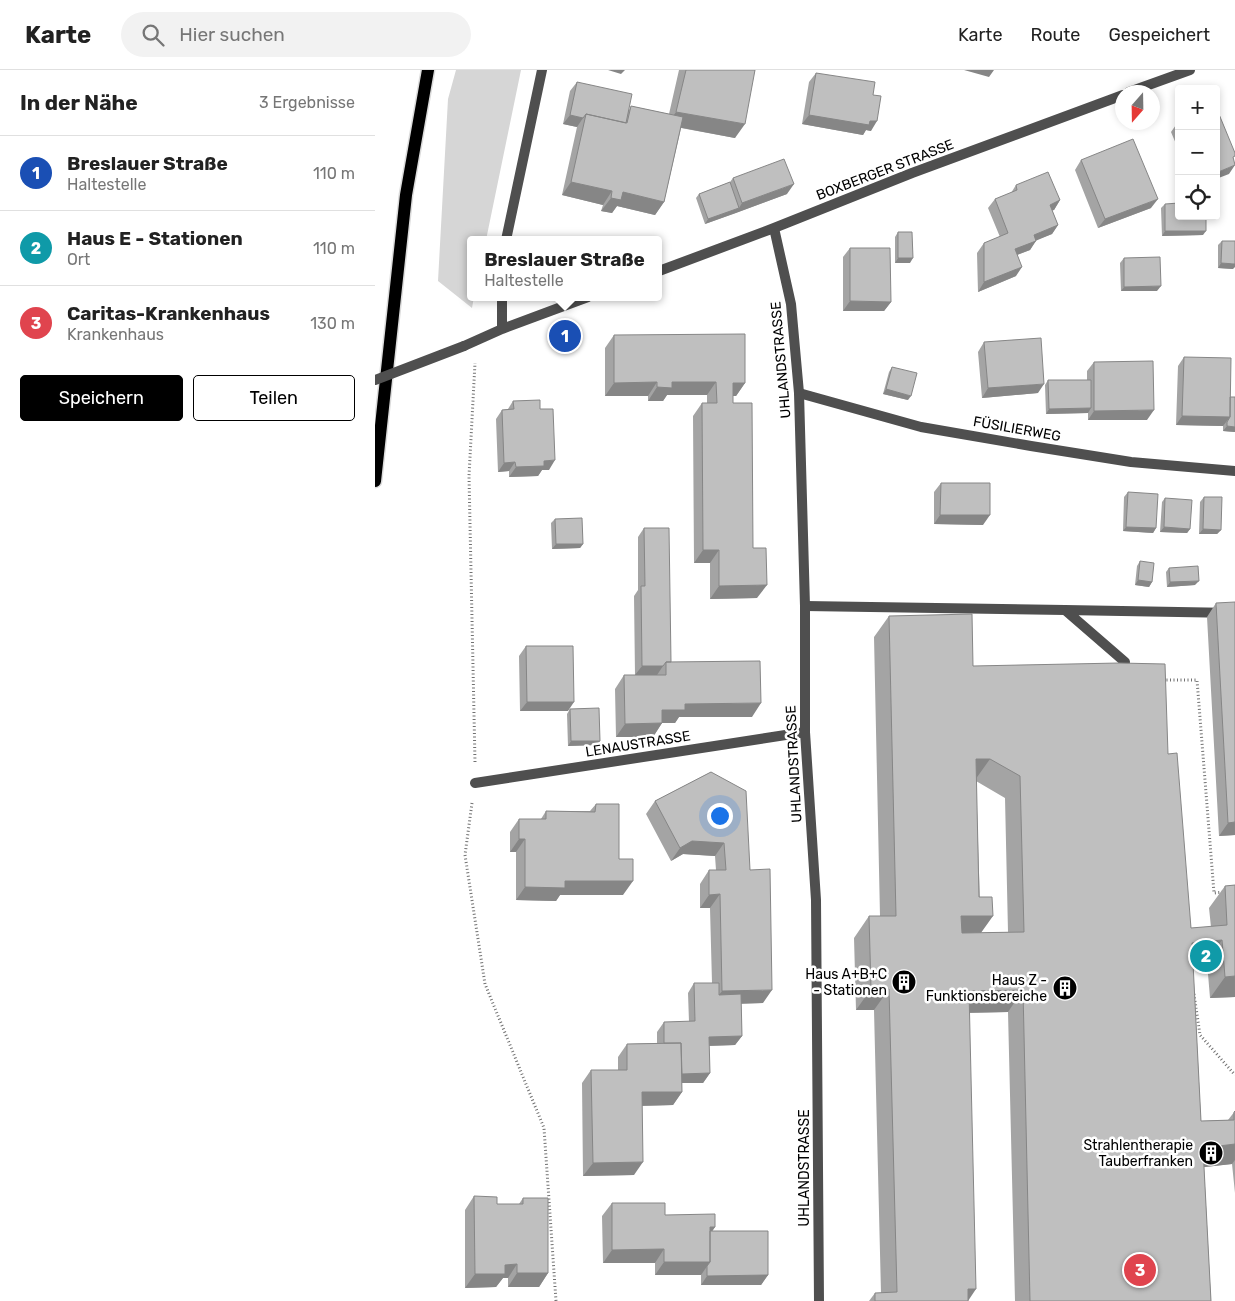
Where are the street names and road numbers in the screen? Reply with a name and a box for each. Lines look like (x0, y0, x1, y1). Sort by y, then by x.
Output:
street label: BOXBERGER STRASSE (814, 136, 956, 204)
street label: UHLANDSTRASSE (767, 301, 795, 419)
street label: FÜSILIERWEG (972, 413, 1062, 445)
street label: UHLANDSTRASSE (782, 705, 806, 823)
street label: LENAUSTRASSE (584, 727, 692, 761)
street label: UHLANDSTRASSE (796, 1109, 813, 1227)

